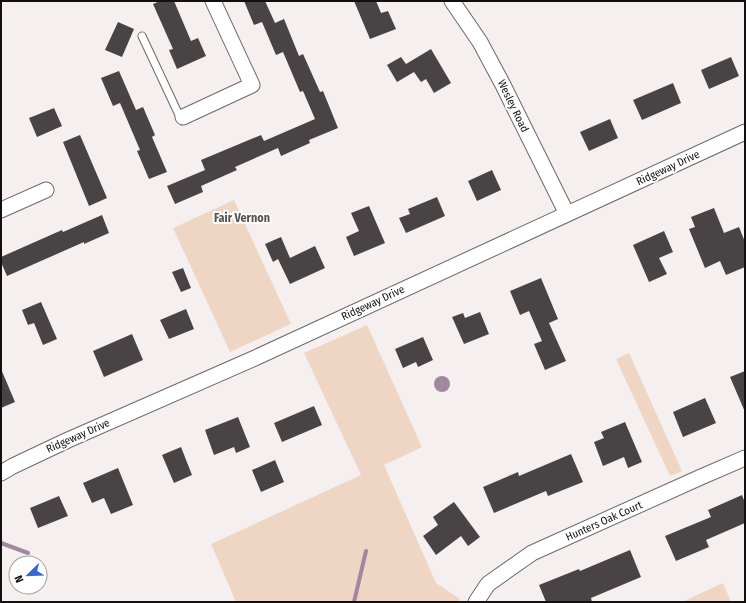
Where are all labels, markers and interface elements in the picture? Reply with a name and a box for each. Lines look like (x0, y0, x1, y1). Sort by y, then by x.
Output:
street label: Wesley Road (495, 78, 531, 134)
street label: Ridgeway Drive (634, 148, 702, 188)
district label: Fair Vernon (214, 211, 270, 225)
street label: Ridgeway Drive (339, 283, 407, 323)
street label: Ridgeway Drive (44, 416, 112, 456)
street label: Hunters Oak Court (564, 498, 645, 544)
north arrow (8, 555, 48, 595)
text: N (12, 573, 27, 584)

